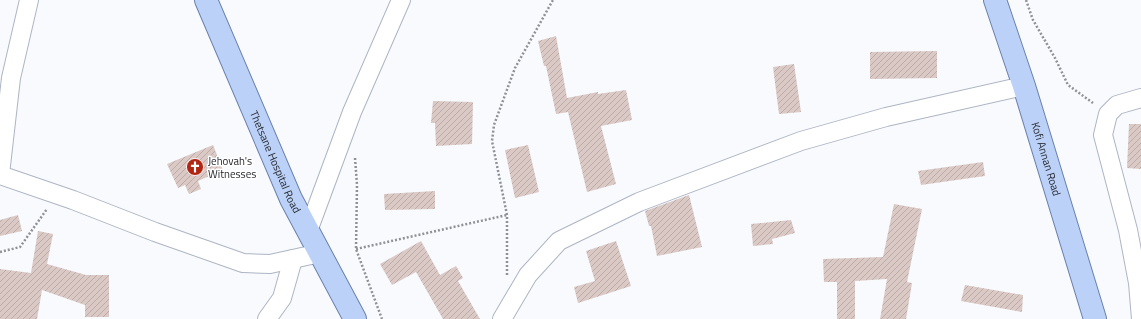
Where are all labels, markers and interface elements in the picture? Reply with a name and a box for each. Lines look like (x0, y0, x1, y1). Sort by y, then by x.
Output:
street label: Thetsane Hospital Road (246, 108, 305, 216)
street label: Kofi Annan Road (1027, 120, 1065, 198)
place label: Jehovah's Witnesses (208, 153, 256, 182)
church icon: Jehovah's Witnesses (185, 157, 205, 177)

